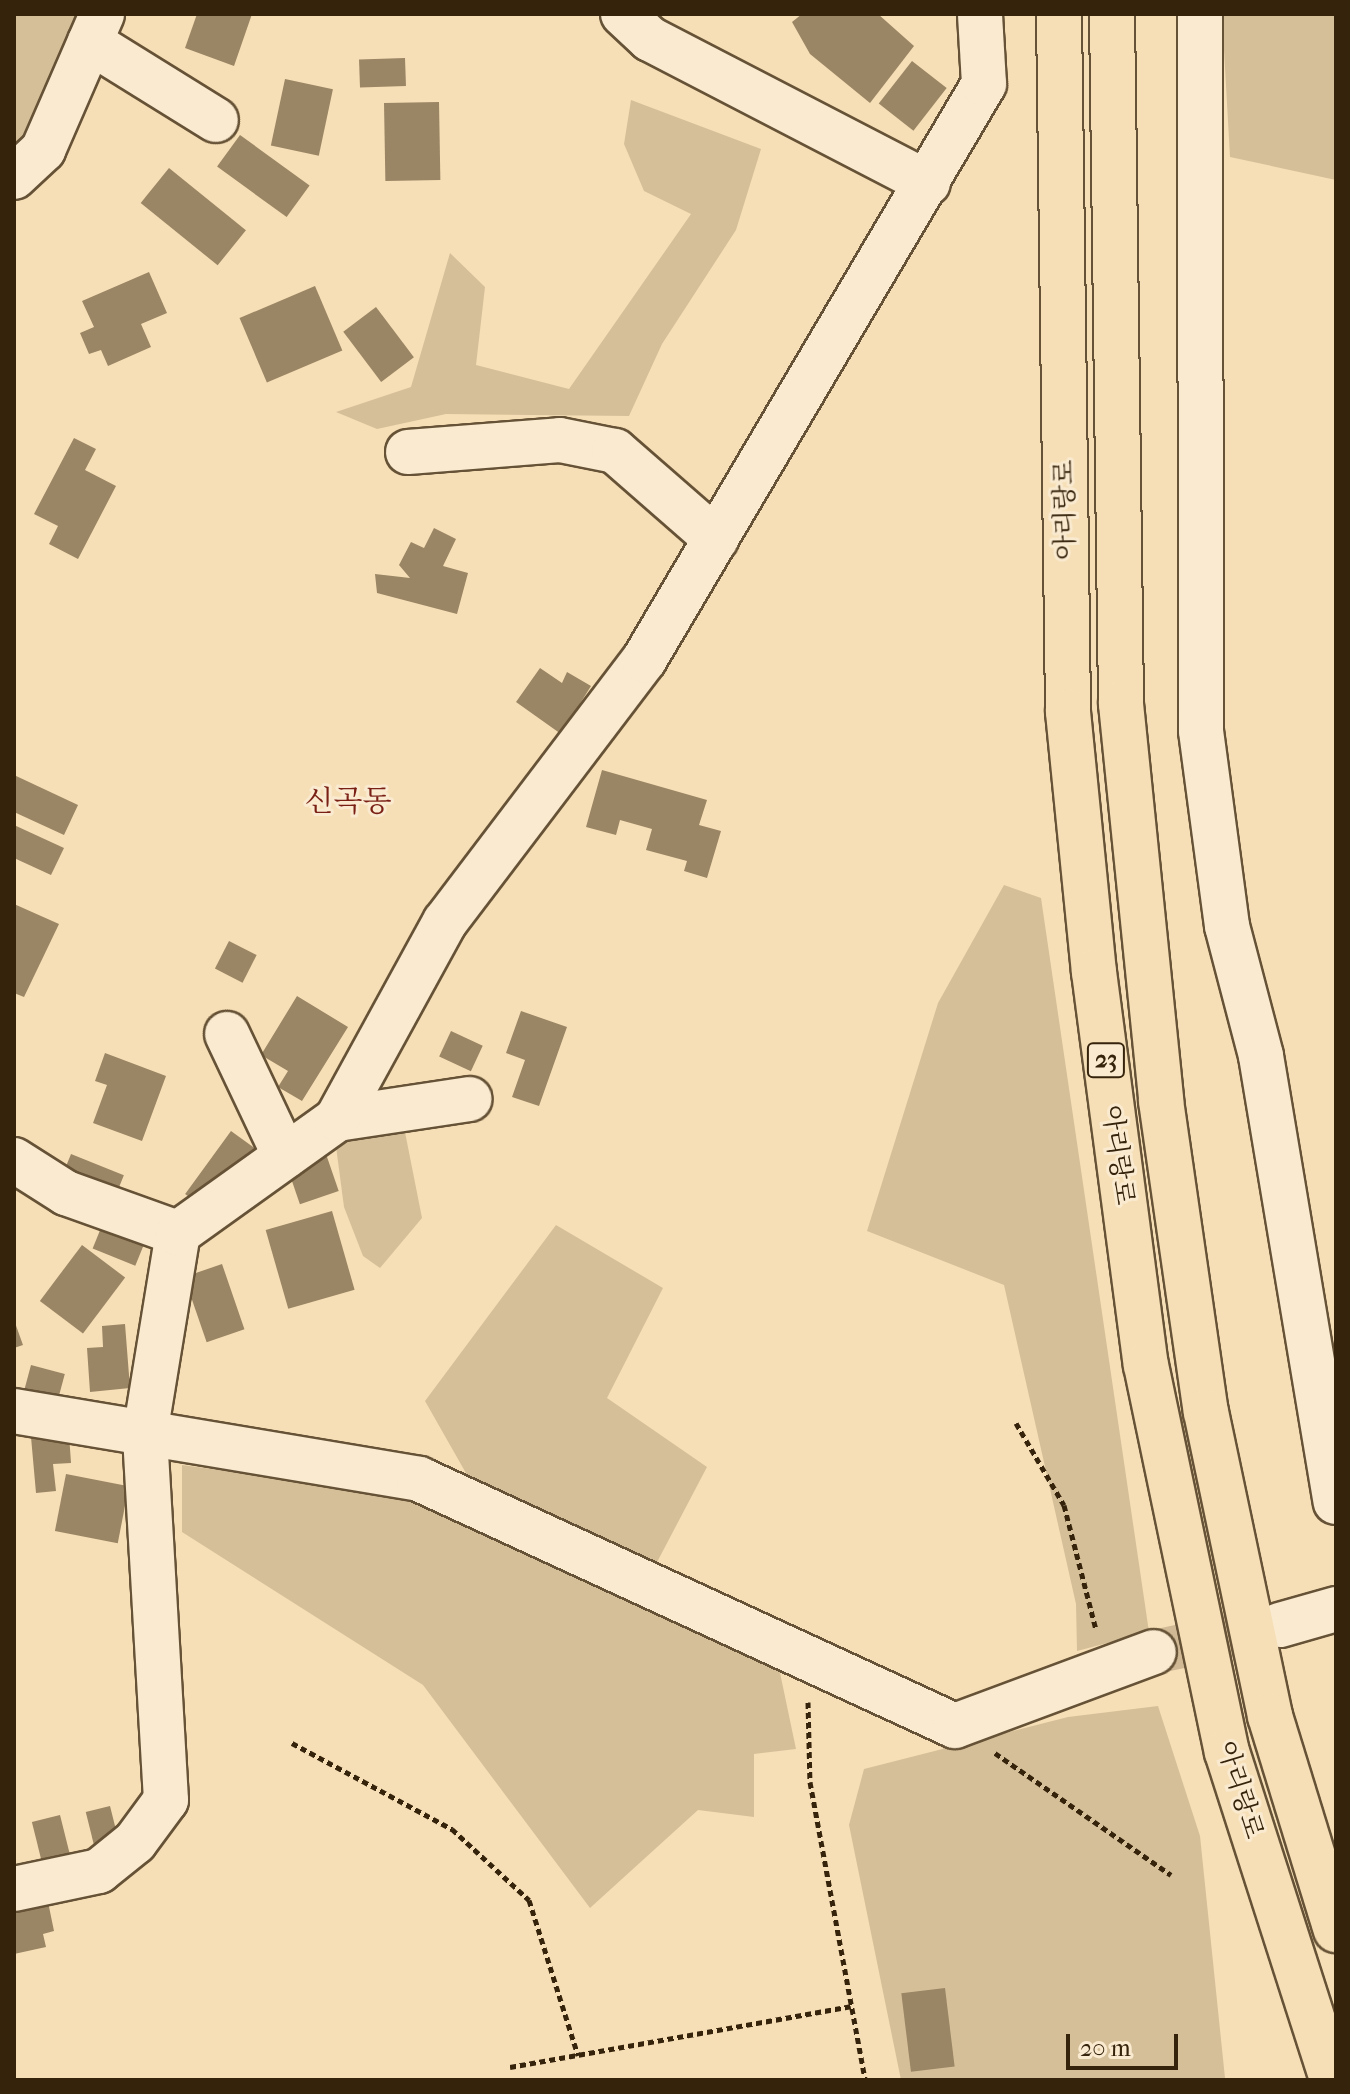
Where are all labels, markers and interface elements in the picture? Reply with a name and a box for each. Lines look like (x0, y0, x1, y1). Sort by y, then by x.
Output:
street label: 아리랑로 (1049, 460, 1081, 560)
district label: 신곡동 (305, 784, 391, 820)
road number: 23 (1086, 1040, 1126, 1080)
street label: 아리랑로 (1096, 1103, 1140, 1207)
street label: 아리랑로 (1210, 1737, 1270, 1843)
scale bar (1070, 2018, 1182, 2068)
text: 20 m (1080, 2034, 1131, 2062)

